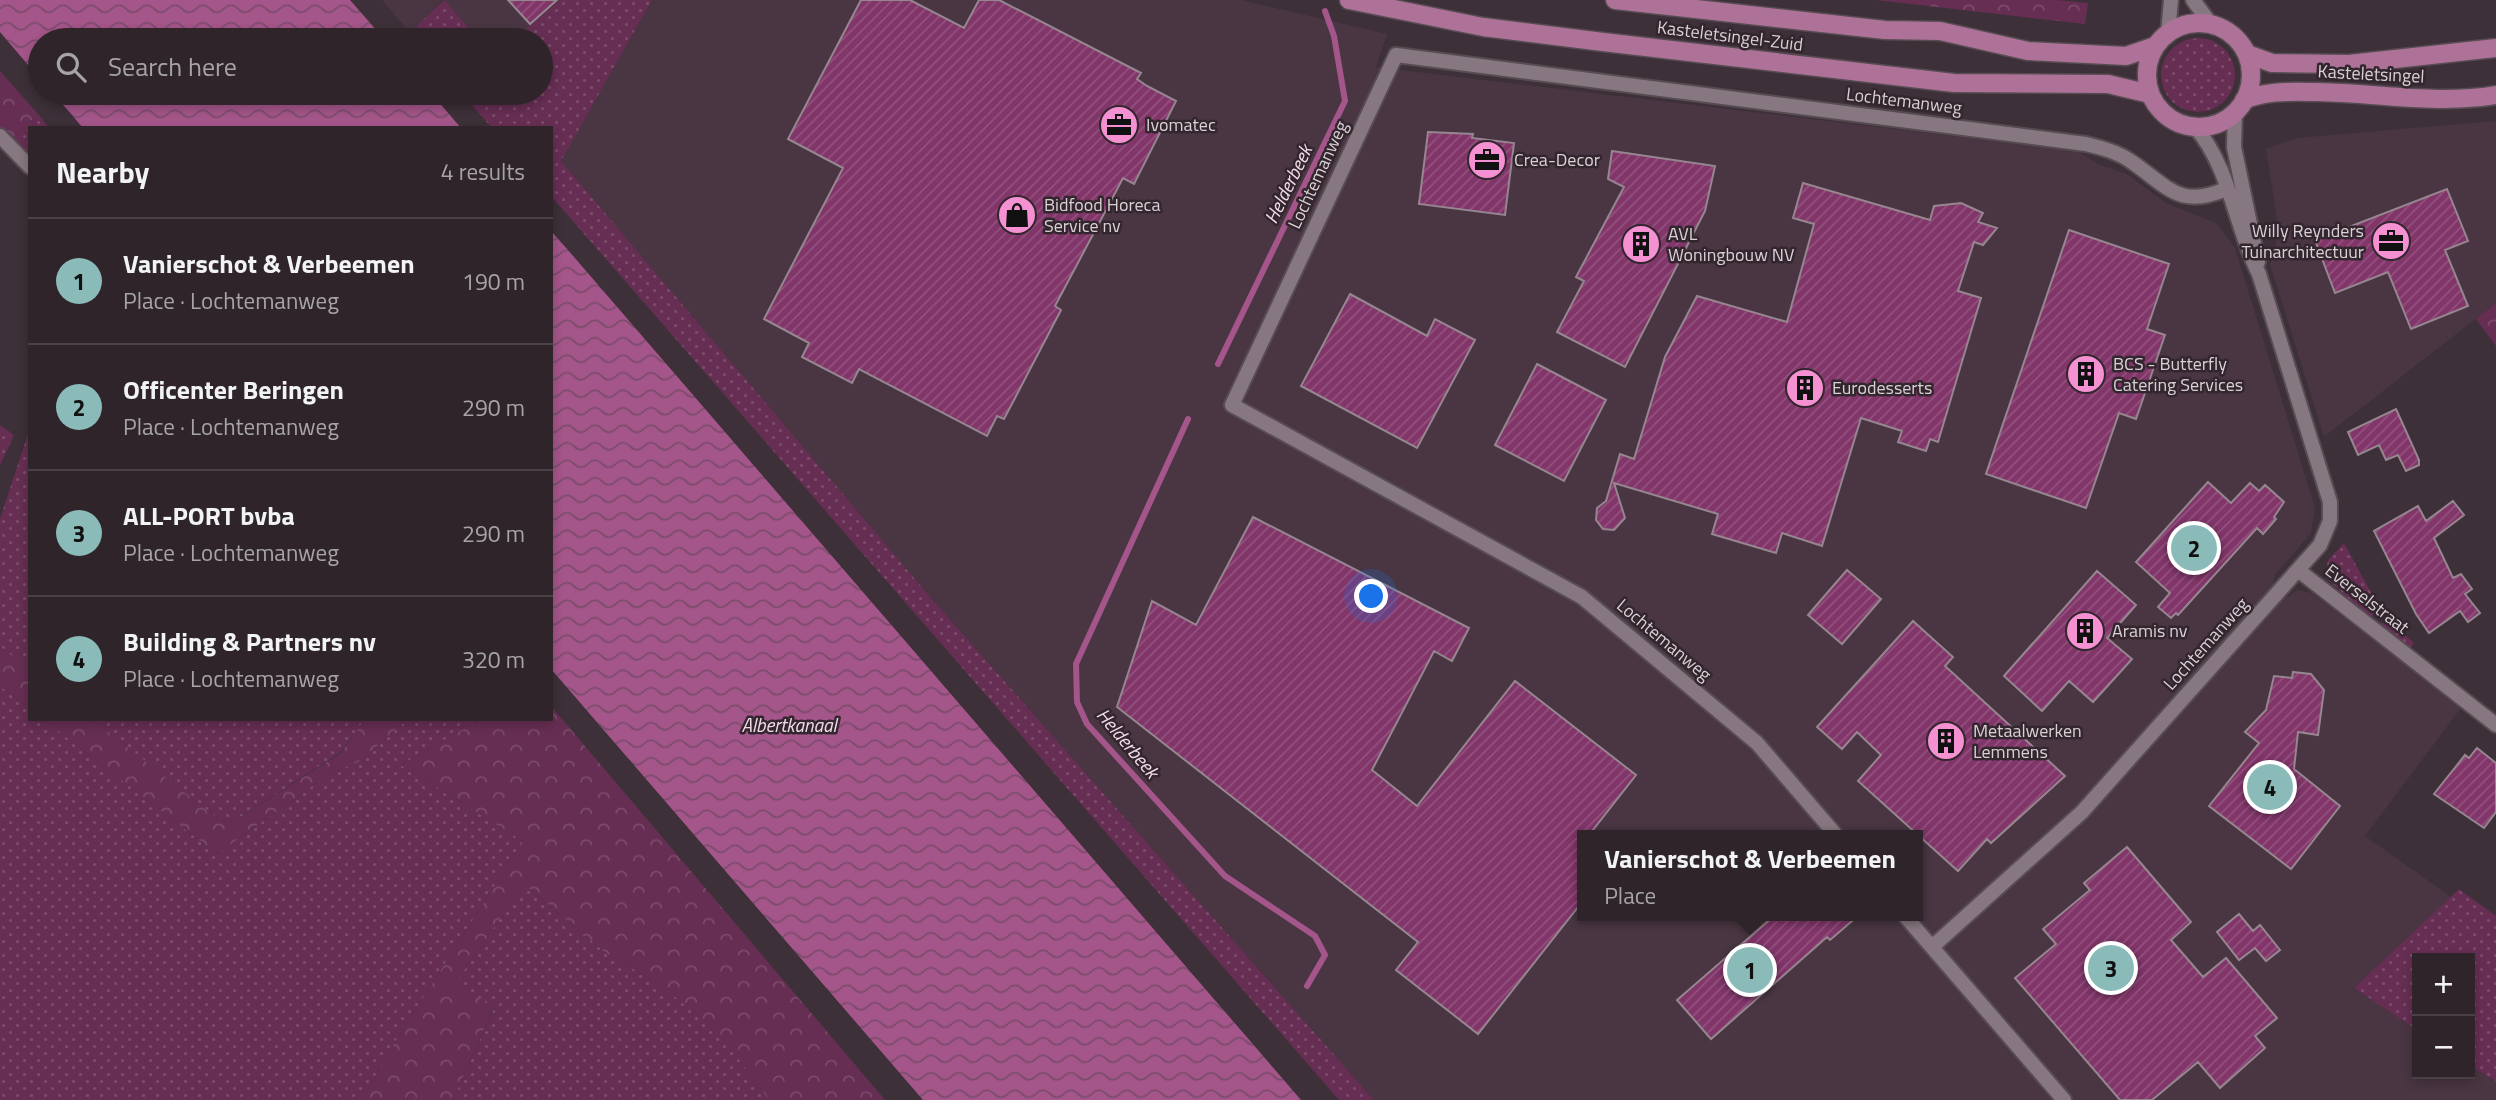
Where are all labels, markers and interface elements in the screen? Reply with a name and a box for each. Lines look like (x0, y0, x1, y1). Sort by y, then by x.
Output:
street label: Kasteletsingel-Zuid (1656, 13, 1805, 58)
search box (28, 28, 553, 105)
text: Search here (108, 47, 237, 86)
icon: search (52, 48, 90, 86)
street label: Kasteletsingel (2317, 57, 2425, 90)
street label: Lochtemanweg (1845, 80, 1964, 121)
office icon: Ivomatec (1098, 104, 1140, 146)
place label: Ivomatec (1146, 111, 1216, 138)
street label: Lochtemanweg (1281, 116, 1354, 233)
water label: Helderbeek (1256, 137, 1320, 228)
office icon: Crea-Decor (1466, 139, 1508, 181)
place label: Crea-Decor (1514, 146, 1600, 173)
text: Nearby (56, 149, 149, 195)
text: 4 results (441, 154, 525, 189)
place label: Bidfood Horeca Service nv (1044, 191, 1160, 239)
shop icon: Bidfood Horeca Service nv (996, 194, 1038, 236)
place label: Willy Reynders Tuinarchitectuur (2241, 217, 2364, 265)
place label: AVL Woningbouw NV (1668, 220, 1795, 268)
office icon: Willy Reynders Tuinarchitectuur (2370, 220, 2412, 262)
building icon: AVL Woningbouw NV (1620, 223, 1662, 265)
text: Vanierschot & Verbeemen (123, 244, 415, 283)
text: 1 (73, 264, 85, 299)
text: 190 m (462, 264, 525, 299)
text: Place · Lochtemanweg (123, 283, 339, 318)
place label: BCS - Butterfly Catering Services (2113, 350, 2243, 398)
building icon: BCS - Butterfly Catering Services (2065, 353, 2107, 395)
building icon: Eurodesserts (1784, 367, 1826, 409)
text: Officenter Beringen (123, 370, 344, 409)
place label: Eurodesserts (1832, 374, 1932, 401)
text: 2 (73, 390, 85, 425)
text: 290 m (462, 390, 525, 425)
text: Place · Lochtemanweg (123, 409, 339, 444)
text: ALL-PORT bvba (123, 496, 295, 535)
text: 3 (73, 516, 85, 551)
text: 290 m (462, 516, 525, 551)
pin: 2 (2171, 522, 2217, 574)
text: Place · Lochtemanweg (123, 535, 339, 570)
street label: Everselstraat (2319, 557, 2416, 641)
your location (1354, 579, 1388, 613)
street label: Lochtemanweg (2157, 591, 2255, 696)
street label: Lochtemanweg (1611, 592, 1718, 687)
building icon: Aramis nv (2064, 610, 2106, 652)
place label: Aramis nv (2112, 617, 2188, 644)
text: Building & Partners nv (123, 622, 376, 661)
text: 4 (73, 642, 85, 677)
text: 320 m (462, 642, 525, 677)
text: Place · Lochtemanweg (123, 661, 339, 696)
water label: Helderbeek (1090, 701, 1168, 786)
water label: Albertkanaal (741, 710, 838, 739)
place label: Metaalwerken Lemmens (1973, 717, 2082, 765)
building icon: Metaalwerken Lemmens (1925, 720, 1967, 762)
pin: 4 (2247, 761, 2293, 813)
popup (1577, 830, 1923, 921)
text: Vanierschot & Verbeemen (1604, 839, 1896, 878)
text: Place (1604, 878, 1656, 913)
pin: 3 (2088, 942, 2134, 994)
pin: 1 (1727, 944, 1773, 996)
map controls (2412, 953, 2475, 1079)
button: + (2412, 953, 2475, 1016)
button: − (2412, 1016, 2475, 1079)

